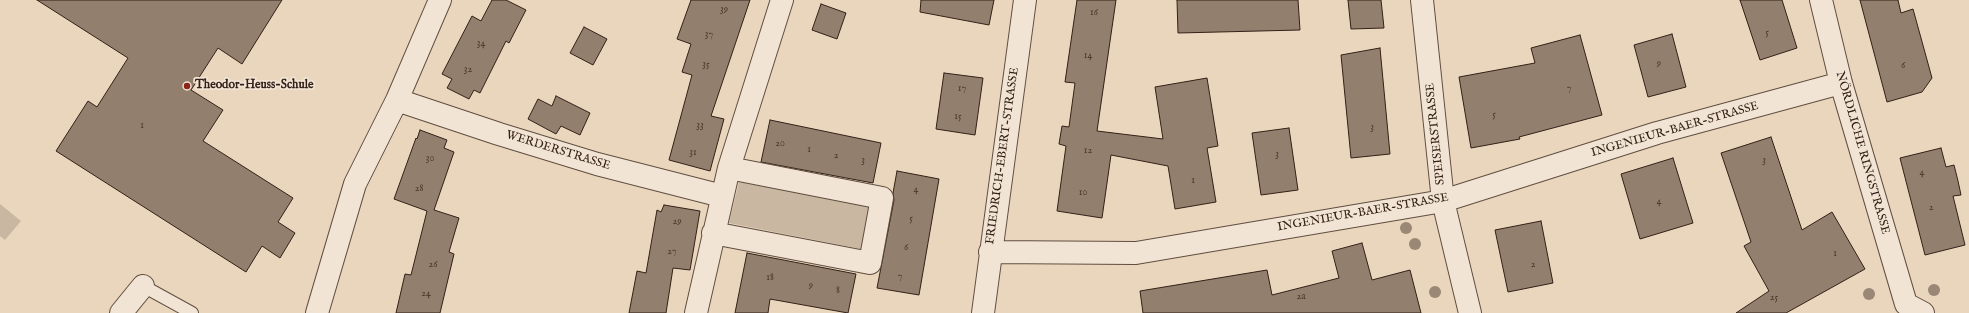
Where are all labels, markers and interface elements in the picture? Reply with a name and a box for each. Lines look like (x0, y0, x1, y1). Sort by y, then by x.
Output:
house number: 39 (720, 4, 728, 16)
house number: 16 (1090, 7, 1098, 19)
house number: 5 (1765, 27, 1769, 39)
house number: 37 (705, 29, 713, 41)
house number: 34 (477, 38, 485, 50)
house number: 14 (1084, 50, 1092, 62)
house number: 9 (1657, 58, 1661, 70)
house number: 35 (702, 59, 710, 71)
house number: 6 (1901, 60, 1905, 72)
house number: 32 (464, 64, 472, 76)
street label: FRIEDRICH-EBERT-STRASSE (983, 67, 1023, 245)
street label: NÖRDLICHE RINGSTRASSE (1832, 70, 1892, 236)
place label: Theodor-Heuss-Schule (195, 79, 313, 93)
marker: Theodor-Heuss-Schule (182, 81, 192, 91)
street label: SPEISERSTRASSE (1423, 82, 1449, 186)
house number: 17 (958, 83, 966, 95)
house number: 7 (1567, 83, 1571, 95)
street label: INGENIEUR-BAER-STRASSE (1590, 99, 1760, 161)
house number: 5 (1492, 109, 1496, 121)
house number: 15 (954, 111, 962, 123)
house number: 1 (140, 120, 144, 132)
house number: 33 (696, 120, 704, 132)
house number: 3 (1370, 122, 1374, 134)
street label: WERDERSTRASSE (504, 128, 612, 174)
house number: 20 (775, 138, 785, 150)
house number: 1 (807, 144, 811, 156)
house number: 12 (1084, 145, 1092, 157)
house number: 31 (689, 147, 697, 159)
house number: 3 (1275, 149, 1279, 161)
house number: 2 (834, 150, 838, 162)
house number: 30 (426, 153, 434, 165)
house number: 3 (861, 155, 865, 167)
house number: 3 (1762, 155, 1766, 167)
house number: 4 (1920, 167, 1924, 179)
house number: 1 (1191, 175, 1195, 187)
house number: 28 (415, 183, 423, 195)
house number: 4 (914, 184, 918, 196)
house number: 10 (1079, 187, 1087, 199)
street label: INGENIEUR-BAER-STRASSE (1276, 191, 1450, 235)
house number: 4 (1657, 196, 1661, 208)
house number: 2 (1929, 202, 1933, 214)
house number: 5 (909, 213, 913, 225)
house number: 29 (672, 216, 682, 228)
house number: 6 (904, 242, 908, 254)
house number: 27 (667, 246, 677, 258)
house number: 1 (1833, 248, 1837, 260)
house number: 26 (429, 259, 437, 271)
house number: 2 (1531, 259, 1535, 271)
house number: 7 (898, 271, 902, 283)
house number: 18 (766, 272, 774, 284)
house number: 9 (809, 280, 813, 292)
house number: 8 (836, 285, 840, 297)
house number: 24 (421, 288, 431, 300)
house number: 2a (1296, 291, 1306, 303)
house number: 25 (1770, 292, 1778, 304)

